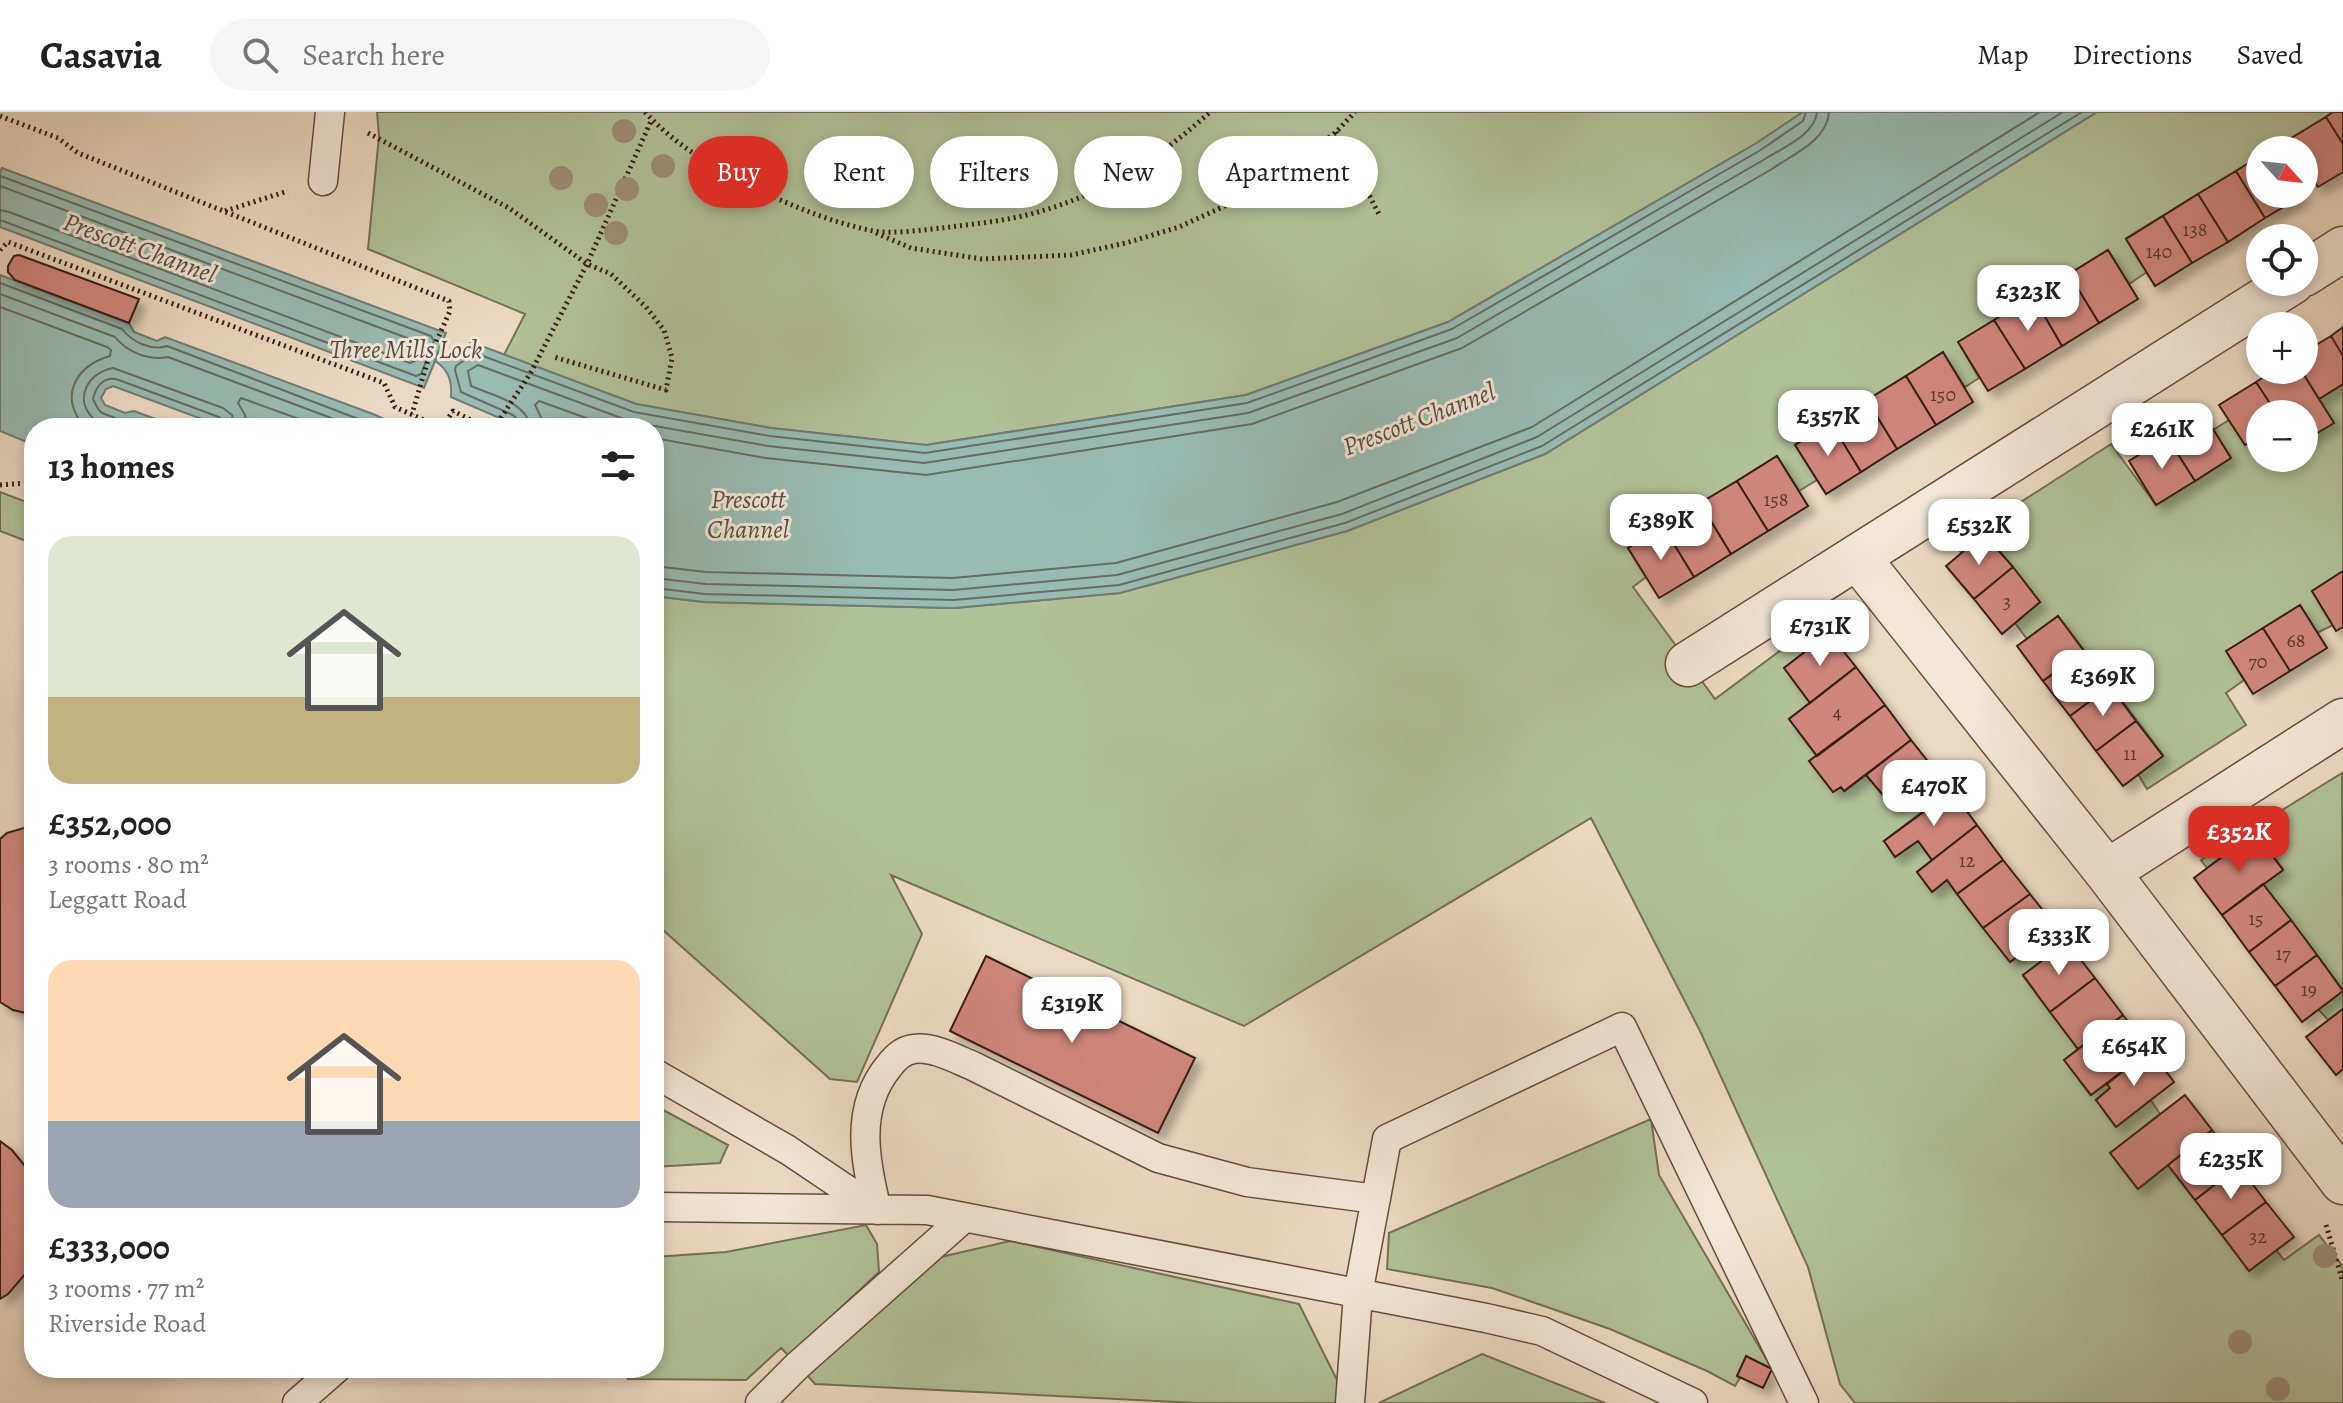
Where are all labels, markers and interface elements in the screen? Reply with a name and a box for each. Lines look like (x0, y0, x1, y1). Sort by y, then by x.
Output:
search box (210, 19, 770, 91)
text: Casavia (40, 29, 162, 81)
icon: search (238, 33, 282, 77)
text: Search here (302, 35, 445, 75)
text: Map (1977, 36, 2028, 74)
text: Directions (2072, 36, 2193, 74)
text: Saved (2237, 36, 2303, 74)
chip: Buy (688, 136, 788, 208)
chip: Rent (804, 136, 914, 208)
chip: Filters (930, 136, 1058, 208)
chip: New (1074, 136, 1182, 208)
chip: Apartment (1198, 136, 1378, 208)
north arrow (2246, 136, 2318, 208)
map controls (2246, 136, 2318, 472)
water label: Prescott Channel (59, 204, 222, 292)
house number: 138 (2183, 216, 2207, 243)
button: locate (2246, 224, 2318, 296)
house number: 140 (2146, 238, 2172, 265)
pin: £323K (1972, 265, 2084, 333)
text: £323K (1995, 273, 2061, 308)
button: + (2246, 312, 2318, 384)
water label: Three Mills Lock (330, 332, 482, 367)
water label: Prescott Channel (1338, 374, 1501, 464)
house number: 150 (1930, 381, 1956, 408)
pin: £357K (1772, 390, 1884, 458)
text: £357K (1796, 398, 1860, 433)
button: − (2246, 400, 2318, 472)
pin: £261K (2106, 403, 2218, 471)
text: £261K (2130, 411, 2194, 446)
text: 13 homes (48, 443, 175, 490)
icon: filters (596, 444, 640, 488)
water label: Prescott Channel (707, 482, 789, 547)
house number: 158 (1763, 486, 1789, 513)
pin: £389K (1605, 494, 1717, 562)
pin: £532K (1923, 499, 2035, 567)
text: £389K (1628, 502, 1694, 537)
text: £532K (1946, 507, 2012, 542)
icon: home (272, 588, 416, 732)
house number: 3 (2003, 588, 2011, 615)
pin: £731K (1764, 600, 1876, 668)
text: £731K (1789, 608, 1851, 643)
house number: 68 (2287, 627, 2305, 654)
house number: 70 (2248, 648, 2268, 675)
pin: £369K (2047, 650, 2159, 718)
text: £369K (2070, 658, 2136, 693)
house number: 4 (1832, 699, 1842, 726)
house number: 11 (2123, 740, 2137, 767)
pin: £470K (1878, 760, 1990, 828)
text: £470K (1901, 768, 1967, 803)
text: £352,000 (48, 800, 172, 847)
pin: £352K (2183, 806, 2295, 874)
text: £352K (2206, 814, 2272, 849)
text: 3 rooms · 80 m² (48, 847, 209, 882)
house number: 12 (1959, 847, 1976, 874)
text: Leggatt Road (48, 882, 187, 917)
house number: 15 (2248, 905, 2264, 932)
pin: £333K (2003, 909, 2115, 977)
text: £333K (2027, 917, 2091, 952)
house number: 17 (2275, 940, 2291, 967)
house number: 19 (2301, 976, 2317, 1003)
pin: £319K (1016, 977, 1128, 1045)
text: £319K (1040, 985, 1104, 1020)
icon: home (272, 1012, 416, 1156)
pin: £654K (2078, 1020, 2190, 1088)
text: £654K (2101, 1028, 2167, 1063)
pin: £235K (2175, 1133, 2287, 1201)
text: £235K (2198, 1141, 2264, 1176)
house number: 32 (2249, 1223, 2267, 1250)
text: £333,000 (48, 1224, 170, 1271)
text: 3 rooms · 77 m² (48, 1271, 204, 1306)
text: Riverside Road (48, 1306, 206, 1341)

